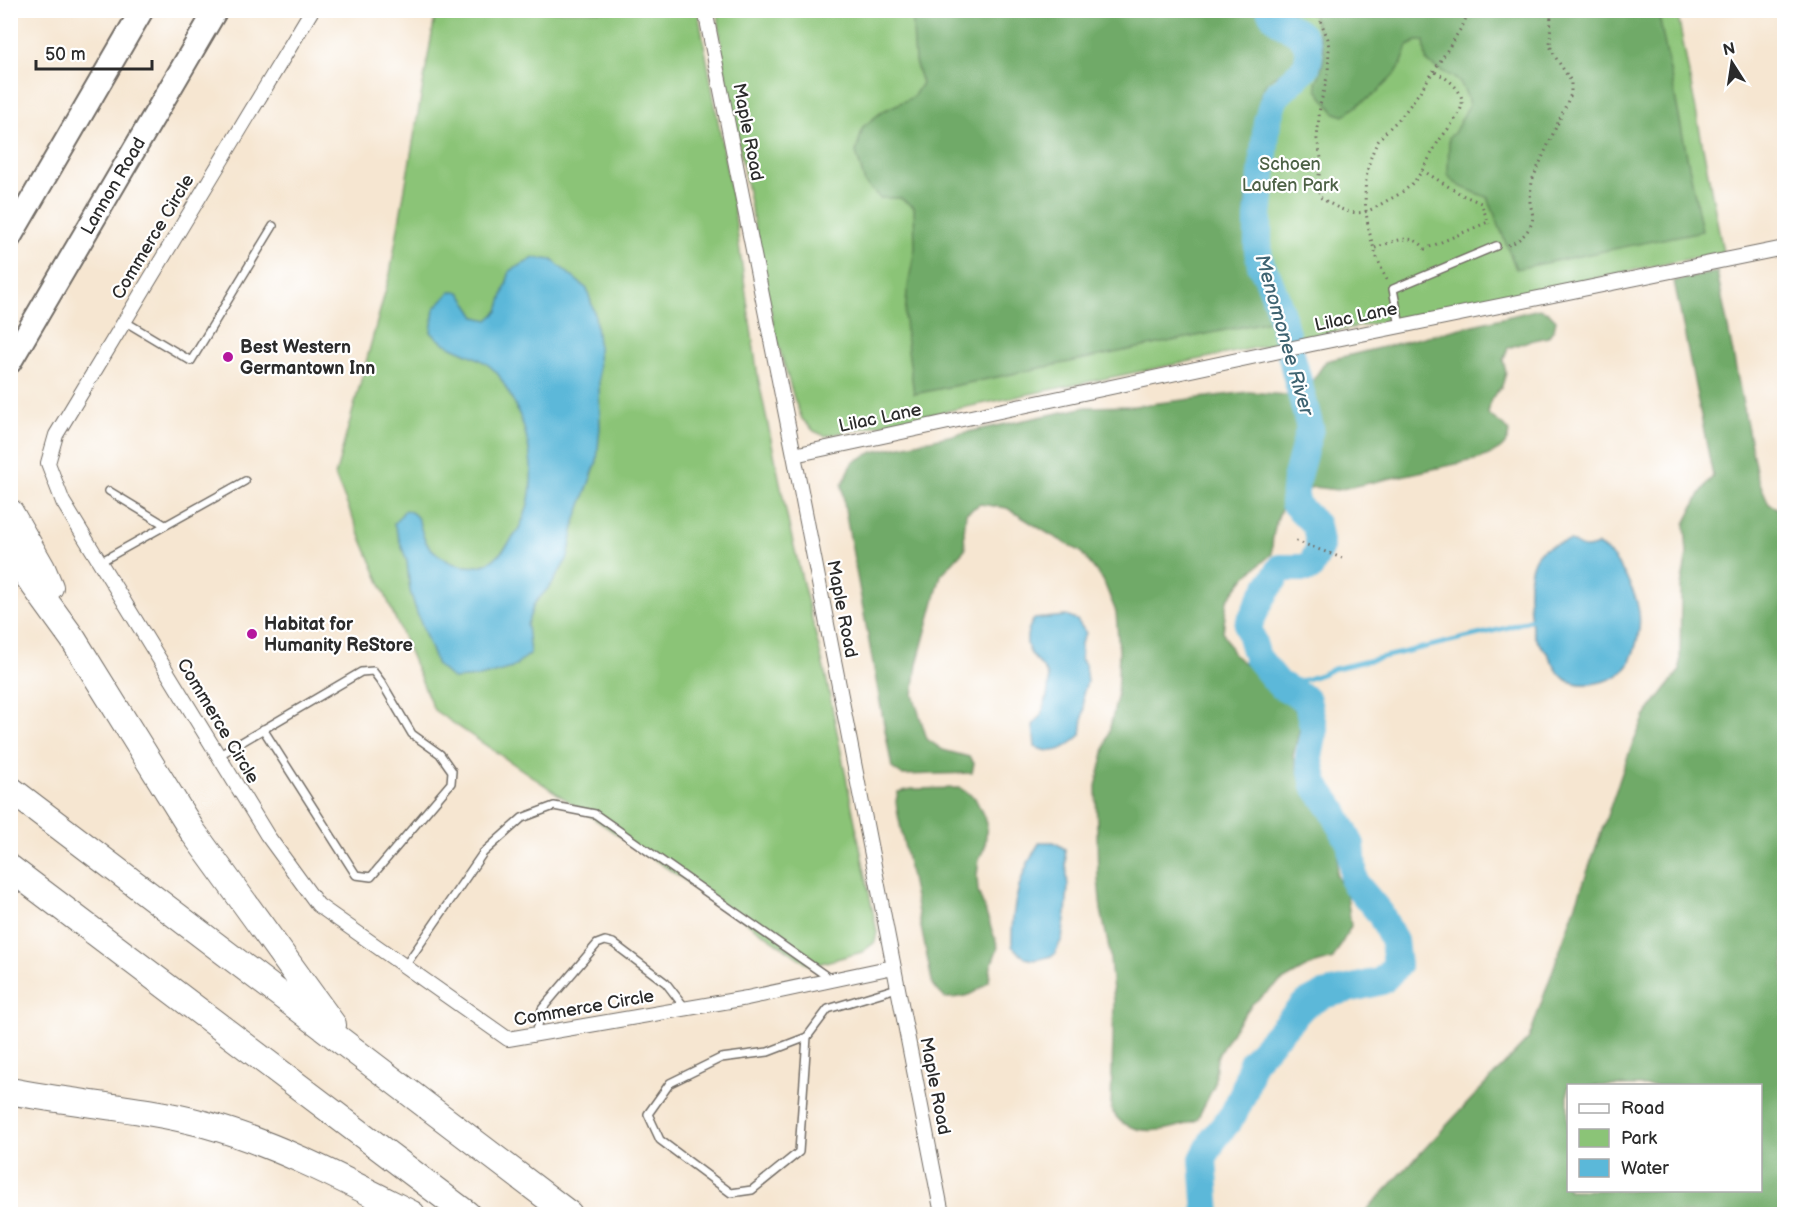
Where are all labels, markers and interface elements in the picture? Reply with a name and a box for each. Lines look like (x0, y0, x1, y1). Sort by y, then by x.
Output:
scale bar (36, 33, 152, 71)
north arrow (1702, 33, 1762, 93)
text: N (1721, 39, 1737, 60)
text: 50 m (45, 44, 86, 65)
street label: Maple Road (728, 81, 768, 183)
street label: Lannon Road (76, 134, 150, 238)
park label: Schoen Laufen Park (1242, 154, 1339, 196)
street label: Commerce Circle (107, 170, 199, 303)
water label: Menomonee River (1250, 252, 1319, 420)
street label: Lilac Lane (1313, 298, 1400, 336)
place label: Best Western Germantown Inn (240, 337, 375, 379)
marker: Best Western Germantown Inn (221, 350, 235, 364)
street label: Lilac Lane (837, 399, 924, 437)
street label: Maple Road (822, 558, 862, 660)
place label: Habitat for Humanity ReStore (264, 614, 413, 656)
marker: Habitat for Humanity ReStore (245, 627, 259, 641)
street label: Commerce Circle (172, 655, 264, 788)
street label: Commerce Circle (512, 985, 656, 1031)
street label: Maple Road (915, 1035, 955, 1137)
legend (1567, 1084, 1762, 1192)
text: Road (1621, 1098, 1665, 1119)
text: Park (1621, 1128, 1657, 1149)
text: Water (1621, 1158, 1669, 1179)

